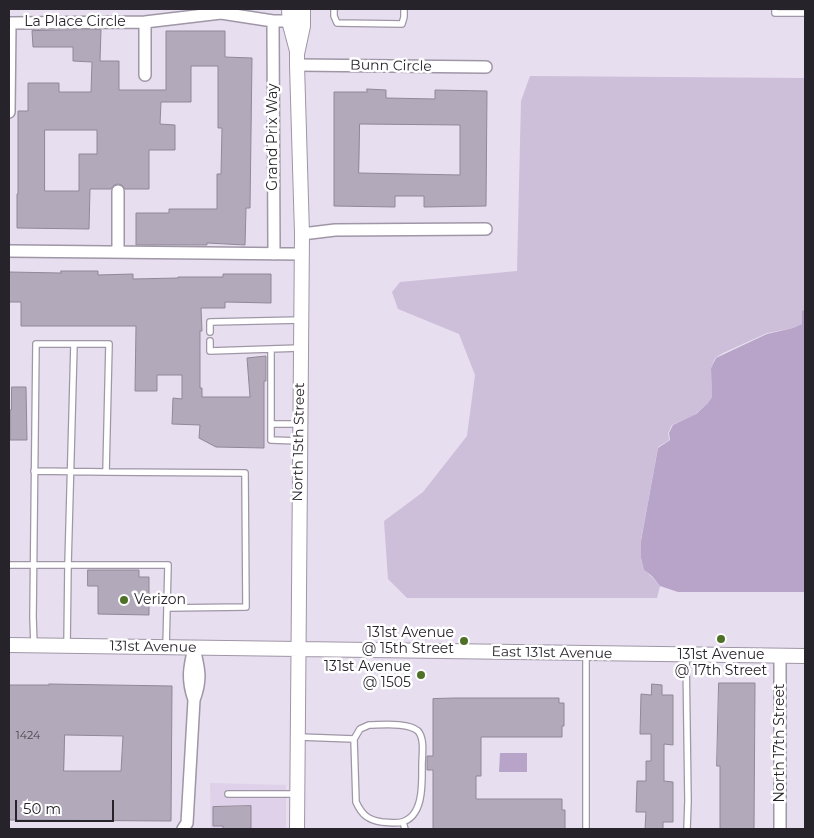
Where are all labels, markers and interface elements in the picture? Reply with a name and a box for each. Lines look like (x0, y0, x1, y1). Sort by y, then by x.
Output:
street label: La Place Circle (24, 14, 126, 30)
street label: Bunn Circle (350, 57, 432, 75)
street label: Grand Prix Way (265, 83, 281, 191)
street label: North 15th Street (290, 382, 308, 502)
place label: Verizon (134, 592, 186, 608)
marker: Verizon (118, 594, 130, 606)
place label: 131st Avenue @ 15th Street (362, 625, 454, 658)
marker: 131st Avenue @ 17th Street (715, 633, 727, 645)
marker: 131st Avenue @ 15th Street (458, 635, 470, 647)
street label: 131st Avenue (109, 638, 197, 656)
street label: East 131st Avenue (492, 644, 612, 662)
place label: 131st Avenue @ 17th Street (675, 647, 767, 680)
place label: 131st Avenue @ 1505 (324, 659, 411, 692)
marker: 131st Avenue @ 1505 (415, 669, 427, 681)
street label: North 17th Street (772, 683, 788, 803)
house number: 1424 (16, 729, 40, 743)
scale bar (18, 790, 116, 822)
text: 50 m (23, 799, 61, 818)

